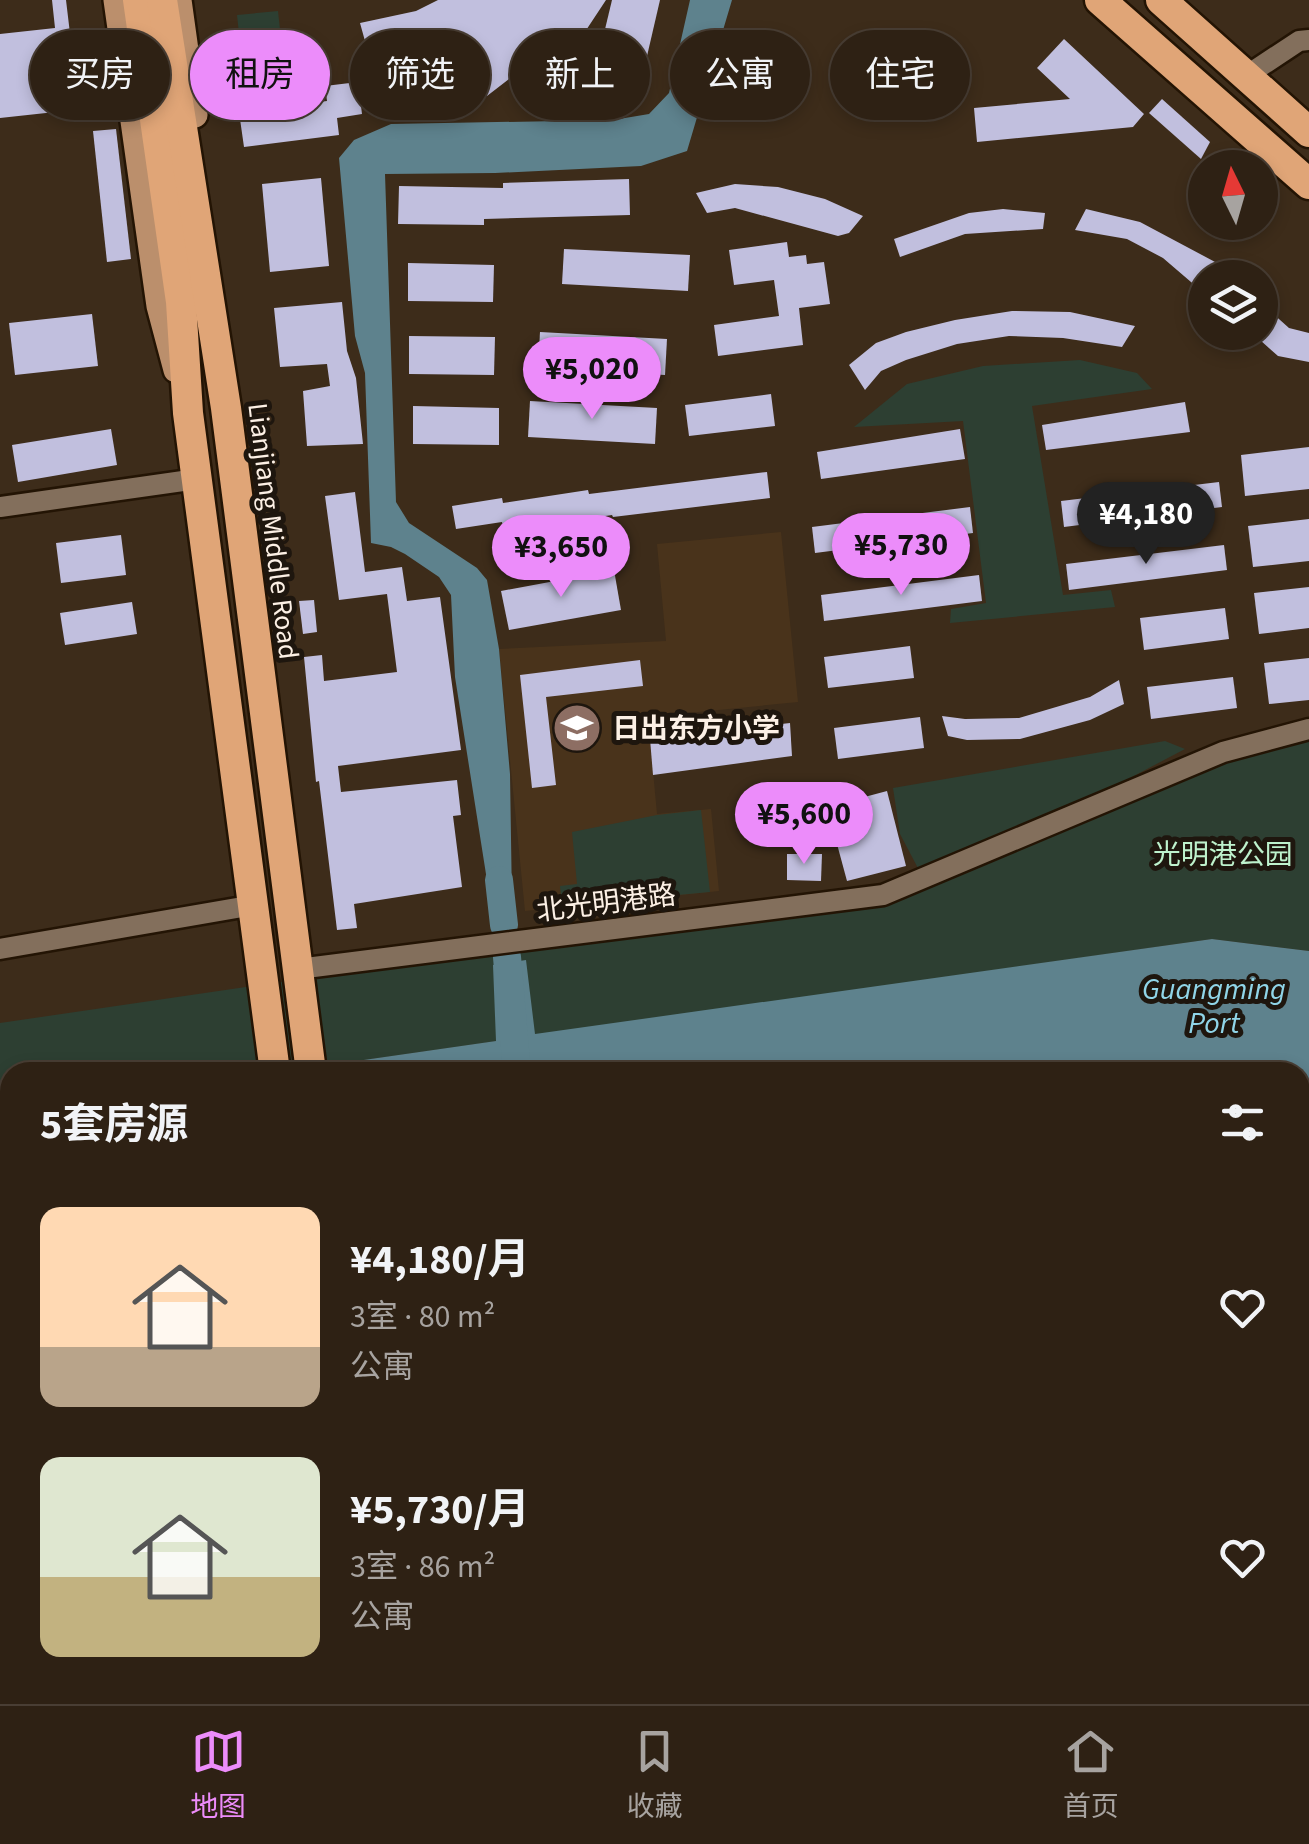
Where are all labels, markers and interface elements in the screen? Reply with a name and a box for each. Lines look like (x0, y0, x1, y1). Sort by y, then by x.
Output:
chip: 买房 (30, 30, 170, 120)
chip: 租房 (190, 30, 330, 120)
chip: 筛选 (350, 30, 490, 120)
chip: 新上 (510, 30, 650, 120)
chip: 公寓 (670, 30, 810, 120)
chip: 住宅 (830, 30, 970, 120)
north arrow (1188, 150, 1278, 240)
map controls (1188, 150, 1278, 350)
button: layers (1188, 260, 1278, 350)
pin: ¥5,020 (511, 337, 673, 422)
text: ¥5,020 (545, 346, 639, 392)
street label: Lianjiang Middle Road (237, 401, 309, 662)
pin: ¥4,180 (1065, 482, 1227, 567)
text: ¥4,180 (1099, 491, 1193, 537)
pin: ¥5,730 (820, 513, 982, 598)
pin: ¥3,650 (480, 515, 642, 600)
text: ¥5,730 (854, 522, 948, 568)
text: ¥3,650 (514, 524, 608, 570)
school or university icon: 日出东方小学 (551, 702, 603, 754)
place label: 日出东方小学 (612, 709, 780, 749)
pin: ¥5,600 (723, 782, 885, 867)
text: ¥5,600 (757, 791, 851, 837)
park label: 光明港公园 (1153, 835, 1293, 875)
street label: 北光明港路 (534, 875, 678, 931)
water label: Guangming Port (1142, 968, 1286, 1045)
text: 5套房源 (40, 1095, 188, 1155)
icon: filters (1215, 1095, 1270, 1150)
text: ¥4,180/月 (350, 1230, 530, 1290)
icon: home (120, 1247, 240, 1367)
icon: heart (1215, 1280, 1270, 1335)
text: 3室 · 80 m² (350, 1294, 495, 1340)
text: 公寓 (350, 1344, 414, 1390)
text: ¥5,730/月 (350, 1480, 530, 1540)
icon: home (120, 1497, 240, 1617)
icon: heart (1215, 1530, 1270, 1585)
text: 3室 · 86 m² (350, 1544, 495, 1590)
text: 公寓 (350, 1594, 414, 1640)
tab: 地图 (190, 1724, 246, 1827)
tab: 收藏 (626, 1724, 683, 1827)
tab: 首页 (1063, 1724, 1119, 1827)

